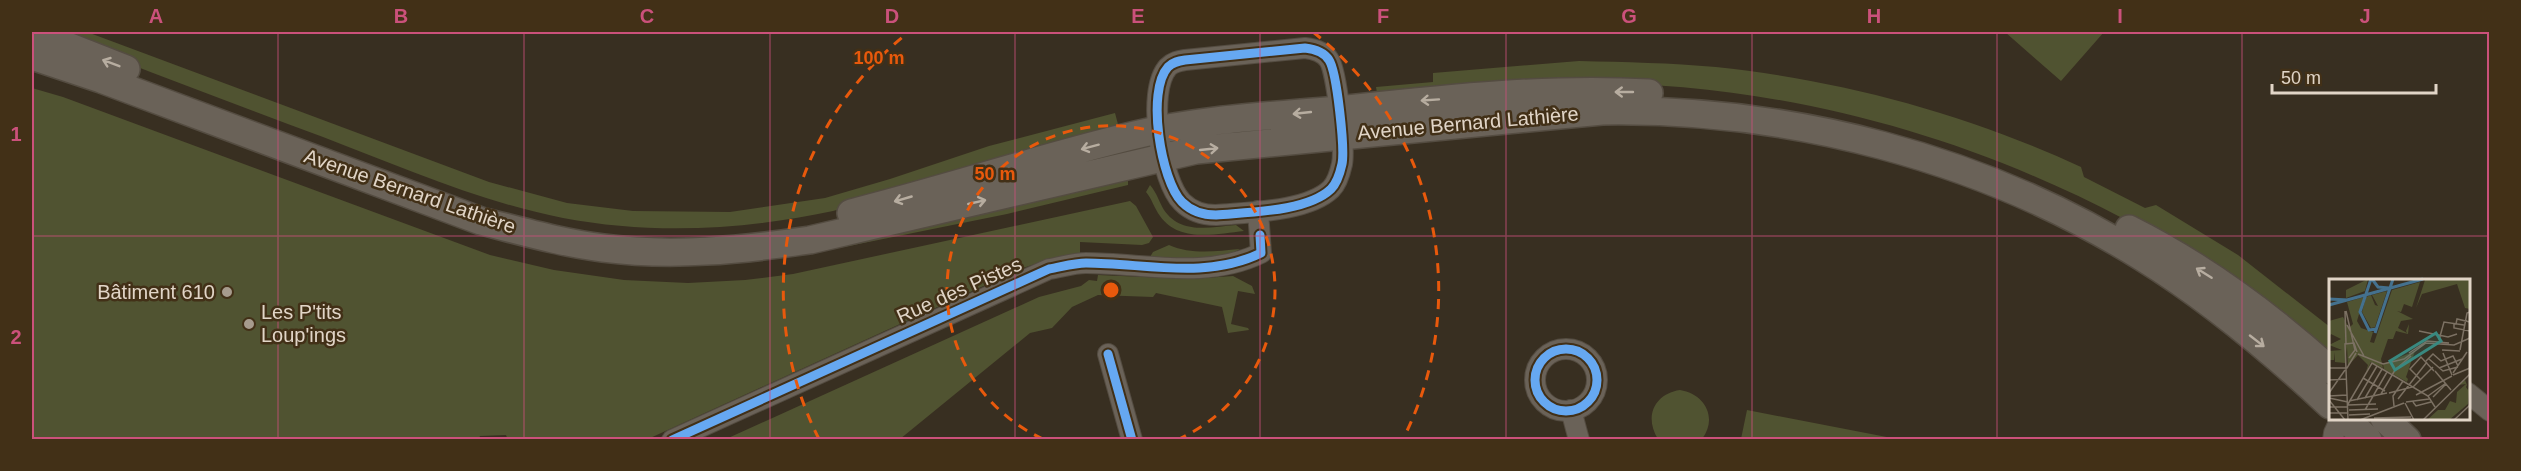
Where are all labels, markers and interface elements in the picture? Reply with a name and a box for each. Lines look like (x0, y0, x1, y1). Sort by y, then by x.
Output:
text: A (149, 5, 163, 27)
text: B (394, 5, 408, 27)
text: C (640, 5, 654, 27)
text: D (885, 5, 899, 27)
text: E (1131, 5, 1145, 27)
text: F (1377, 5, 1389, 27)
text: G (1621, 5, 1637, 27)
text: H (1867, 5, 1881, 27)
text: I (2117, 5, 2123, 27)
text: J (2359, 5, 2371, 27)
text: 100 m (853, 48, 905, 68)
one-way arrow (102, 57, 120, 68)
scale bar (2272, 57, 2436, 95)
text: 50 m (2281, 68, 2321, 88)
one-way arrow (1615, 86, 1635, 98)
one-way arrow (1420, 95, 1440, 106)
street label: Avenue Bernard Lathière (1356, 102, 1580, 144)
one-way arrow (1292, 108, 1312, 119)
text: 1 (10, 123, 22, 145)
one-way arrow (1081, 141, 1100, 153)
one-way arrow (1199, 143, 1219, 154)
street label: Avenue Bernard Lathière (301, 144, 519, 238)
text: 50 m (974, 164, 1016, 184)
one-way arrow (893, 194, 912, 205)
one-way arrow (967, 196, 986, 208)
street label: Rue des Pistes (893, 253, 1025, 327)
one-way arrow (2196, 266, 2213, 278)
inset map (2329, 279, 2470, 420)
centre of rings (1101, 280, 1121, 300)
place label: Bâtiment 610 (97, 281, 215, 303)
marker: Bâtiment 610 (220, 285, 234, 299)
place label: Les P'tits Loup'ings (261, 301, 346, 346)
marker: Les P'tits Loup'ings (242, 317, 256, 331)
text: 2 (10, 326, 22, 348)
one-way arrow (2249, 335, 2265, 348)

